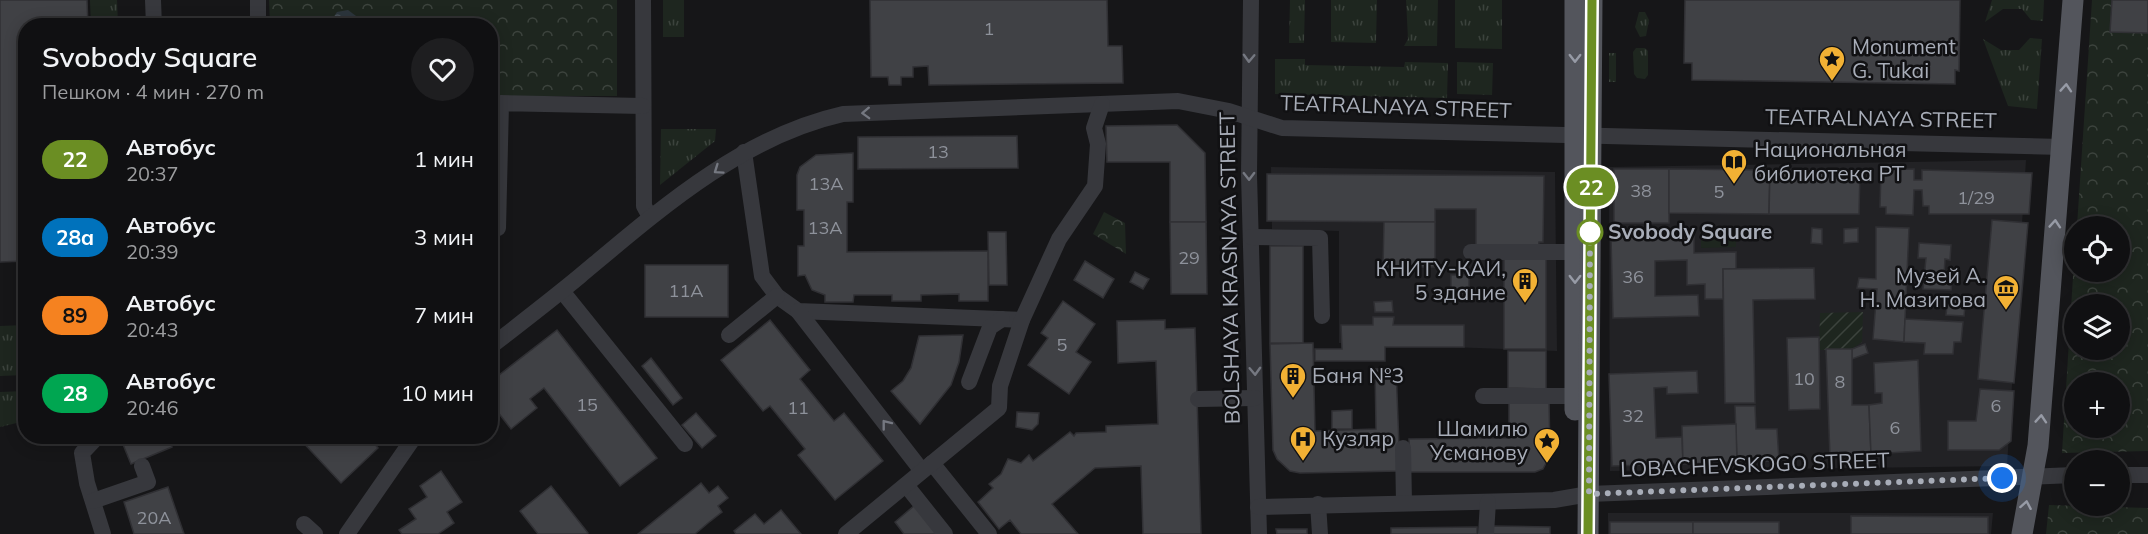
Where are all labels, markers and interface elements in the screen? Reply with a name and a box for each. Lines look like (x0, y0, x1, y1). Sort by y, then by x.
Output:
house number: 1 (984, 17, 994, 40)
place label: Monument G. Tukai (1852, 33, 1956, 83)
button: heart (411, 38, 474, 101)
text: Svobody Square (42, 39, 257, 74)
place icon: Monument G. Tukai (1817, 44, 1847, 82)
one-way arrow (1243, 54, 1255, 63)
one-way arrow (1569, 54, 1581, 63)
text: Пешком · 4 мин · 270 m (42, 79, 264, 104)
one-way arrow (2060, 84, 2073, 93)
street label: TEATRALNAYA STREET (1280, 89, 1513, 123)
street label: TEATRALNAYA STREET (1765, 103, 1997, 133)
one-way arrow (861, 107, 870, 120)
street label: BOLSHAYA KRASNAYA STREET (1213, 111, 1245, 424)
text: Автобус (126, 133, 216, 161)
place label: Национальная библиотека РТ (1754, 136, 1907, 186)
house number: 13 (927, 140, 949, 163)
text: 1 мин (414, 145, 474, 173)
text: 22 (62, 146, 88, 172)
library icon: Национальная библиотека РТ (1719, 147, 1749, 185)
text: 20:37 (126, 161, 179, 186)
one-way arrow (713, 163, 724, 174)
line badge: 22 (1564, 168, 1618, 207)
one-way arrow (1243, 171, 1255, 180)
house number: 13А (809, 172, 843, 195)
text: 22 (1578, 174, 1604, 200)
house number: 38 (1630, 179, 1652, 202)
house number: 5 (1714, 180, 1725, 203)
house number: 1/29 (1957, 186, 1995, 209)
text: Автобус (126, 211, 216, 239)
house number: 13А (808, 216, 842, 239)
map controls (2064, 216, 2130, 516)
button: locate (2064, 216, 2130, 282)
place label: Svobody Square (1608, 218, 1772, 244)
marker: Svobody Square (1577, 219, 1603, 245)
one-way arrow (2049, 220, 2062, 229)
text: 3 мин (414, 223, 474, 251)
text: 28a (56, 224, 94, 250)
text: 20:39 (126, 239, 179, 264)
house number: 29 (1178, 246, 1200, 269)
place label: КНИТУ-КАИ, 5 здание (1375, 255, 1506, 305)
place label: Музей А. Н. Мазитова (1859, 262, 1986, 312)
house number: 36 (1622, 265, 1644, 288)
building icon: КНИТУ-КАИ, 5 здание (1510, 266, 1540, 304)
museum icon: Музей А. Н. Мазитова (1991, 273, 2021, 311)
one-way arrow (1569, 274, 1581, 283)
house number: 11А (669, 279, 703, 302)
text: Автобус (126, 289, 216, 317)
button: layers (2064, 294, 2130, 360)
text: 7 мин (414, 301, 474, 329)
text: 89 (62, 302, 88, 328)
text: 20:43 (126, 317, 179, 342)
house number: 5 (1057, 333, 1068, 356)
building icon: Баня №3 (1278, 361, 1308, 399)
place label: Баня №3 (1312, 362, 1404, 388)
one-way arrow (1248, 366, 1261, 375)
text: Автобус (126, 367, 216, 395)
house number: 10 (1793, 367, 1815, 390)
house number: 8 (1835, 370, 1845, 393)
button: + (2064, 372, 2130, 438)
text: 10 мин (401, 379, 474, 407)
text: 28 (62, 380, 88, 406)
house number: 15 (576, 393, 598, 416)
house number: 6 (1991, 394, 2001, 417)
text: 20:46 (126, 395, 179, 420)
house number: 11 (787, 396, 809, 419)
house number: 32 (1622, 404, 1644, 427)
one-way arrow (2034, 414, 2047, 423)
place label: Шамилю Усманову (1429, 415, 1528, 465)
house number: 6 (1890, 416, 1900, 439)
one-way arrow (883, 420, 894, 431)
hospital icon: Кузляр (1288, 424, 1318, 462)
place label: Кузляр (1322, 425, 1394, 451)
place icon: Шамилю Усманову (1532, 426, 1562, 464)
street label: LOBACHEVSKOGO STREET (1620, 446, 1890, 482)
button: − (2064, 450, 2130, 516)
your location (1987, 463, 2017, 493)
one-way arrow (2019, 500, 2032, 510)
house number: 20А (137, 506, 171, 529)

